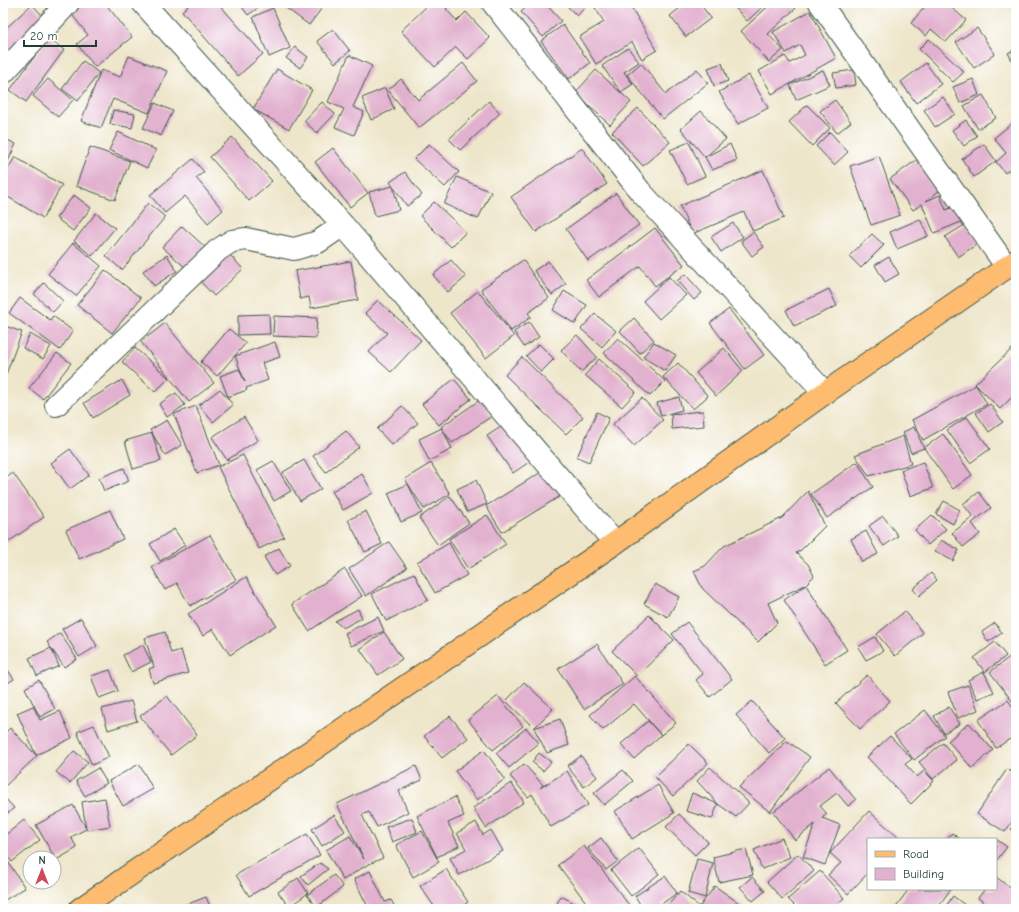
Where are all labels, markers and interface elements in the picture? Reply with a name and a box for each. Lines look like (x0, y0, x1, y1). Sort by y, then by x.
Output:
scale bar (24, 22, 96, 48)
text: 20 m (30, 29, 58, 43)
legend (867, 838, 997, 890)
text: Road (903, 847, 929, 861)
north arrow (22, 850, 62, 890)
text: N (38, 854, 46, 867)
text: Building (903, 867, 944, 881)

